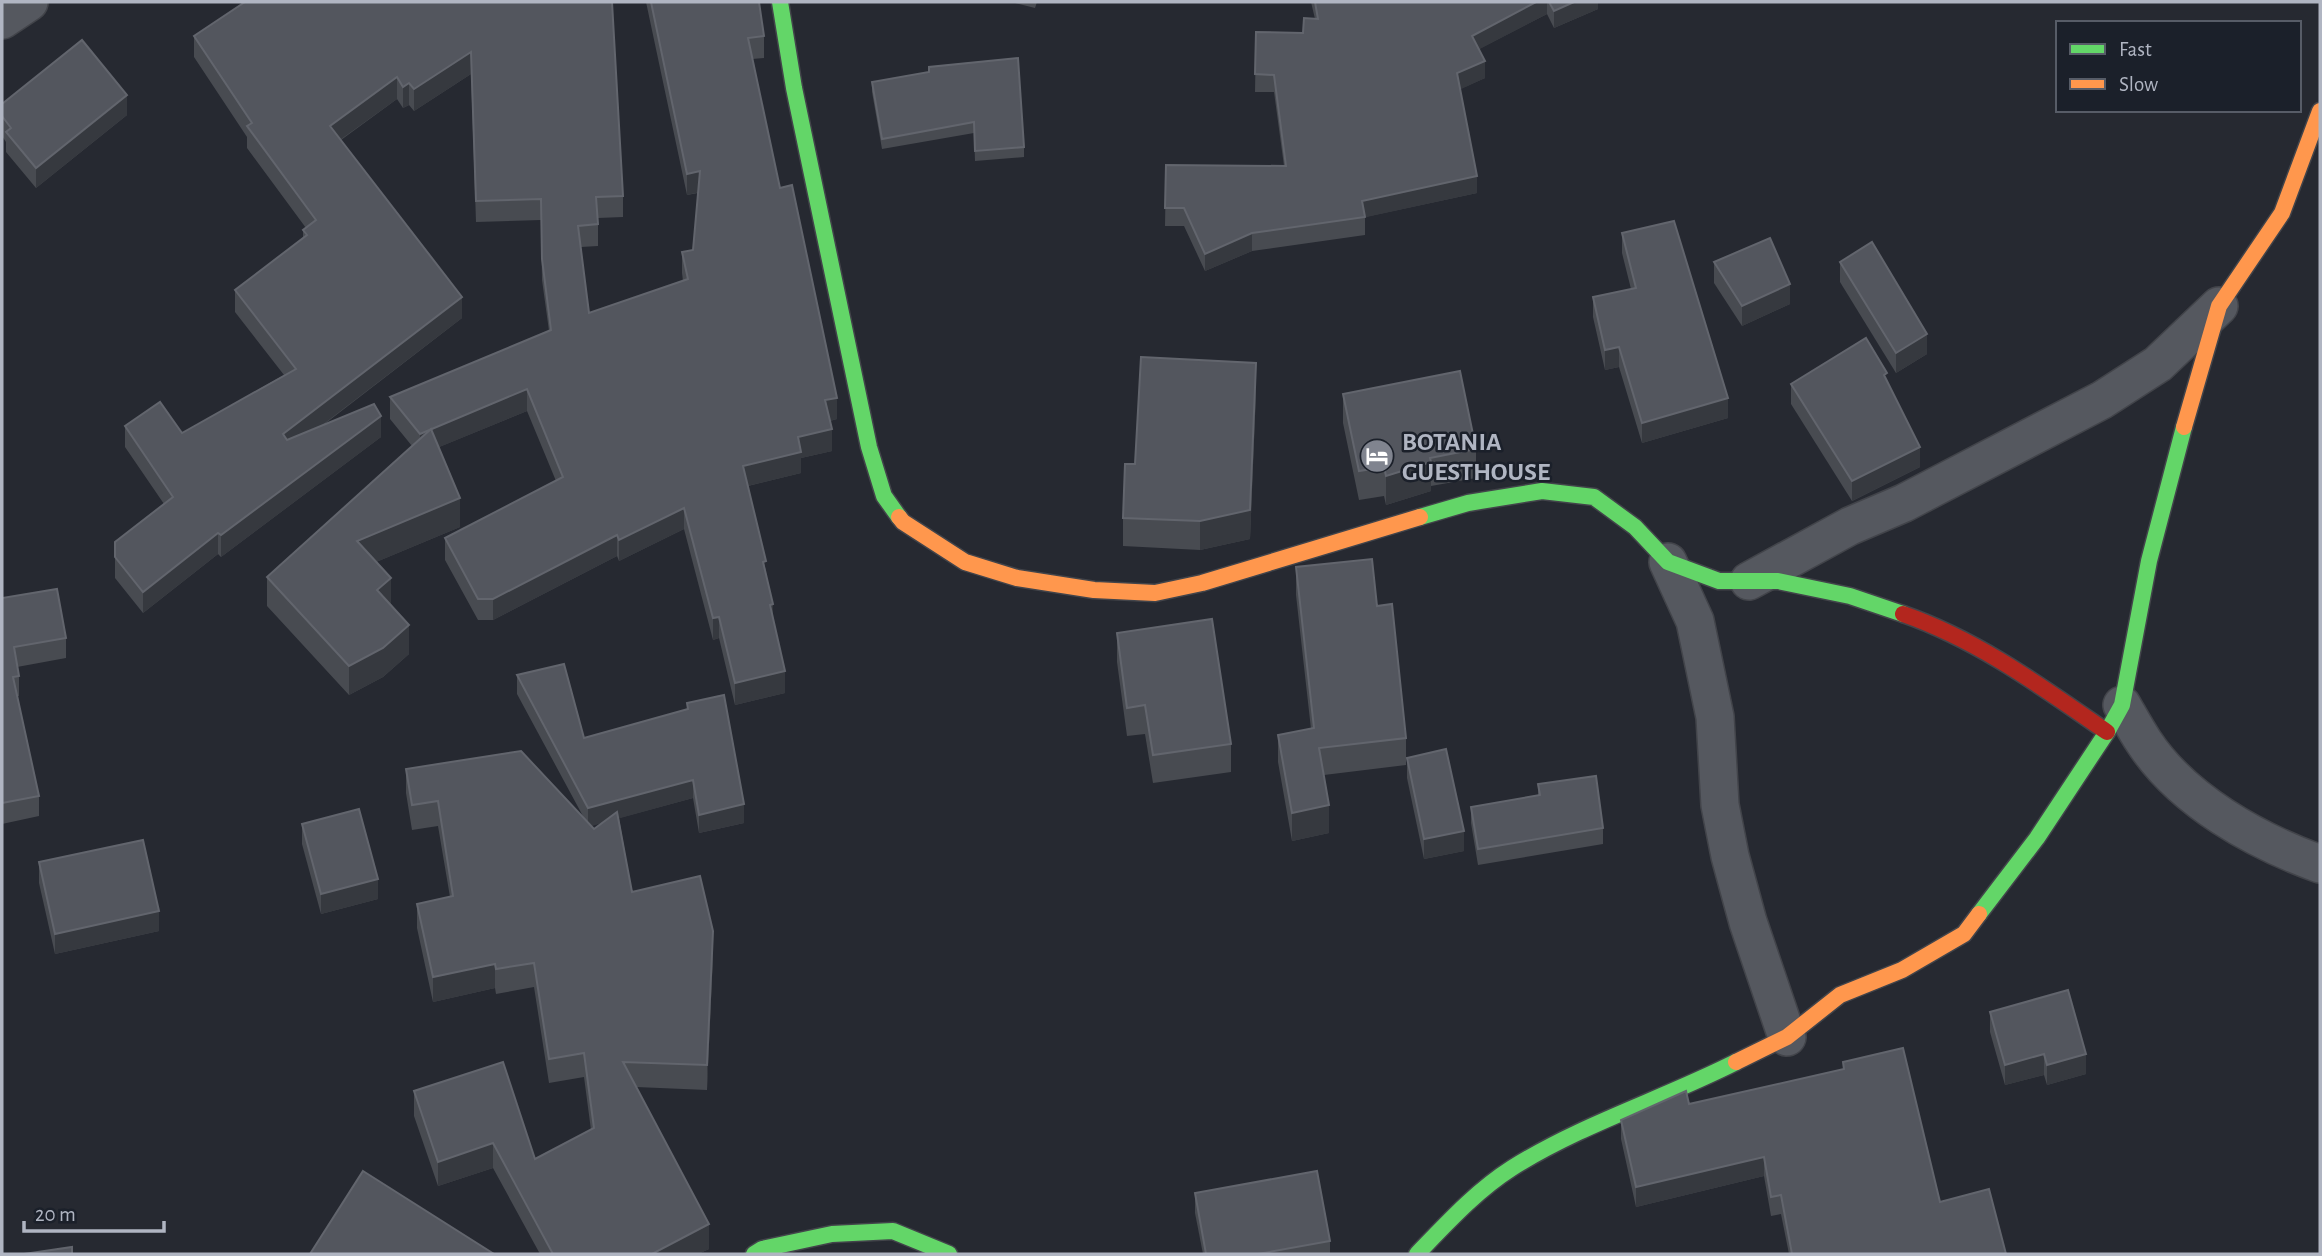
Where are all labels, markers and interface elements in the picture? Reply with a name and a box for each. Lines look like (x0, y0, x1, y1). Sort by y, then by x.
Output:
legend (2056, 21, 2301, 112)
text: Fast (2119, 39, 2152, 60)
text: Slow (2119, 74, 2158, 95)
place label: BOTANIA GUESTHOUSE (1402, 429, 1550, 485)
hotel icon: BOTANIA GUESTHOUSE (1358, 437, 1396, 475)
scale bar (24, 1190, 164, 1234)
text: 20 m (35, 1204, 76, 1225)

